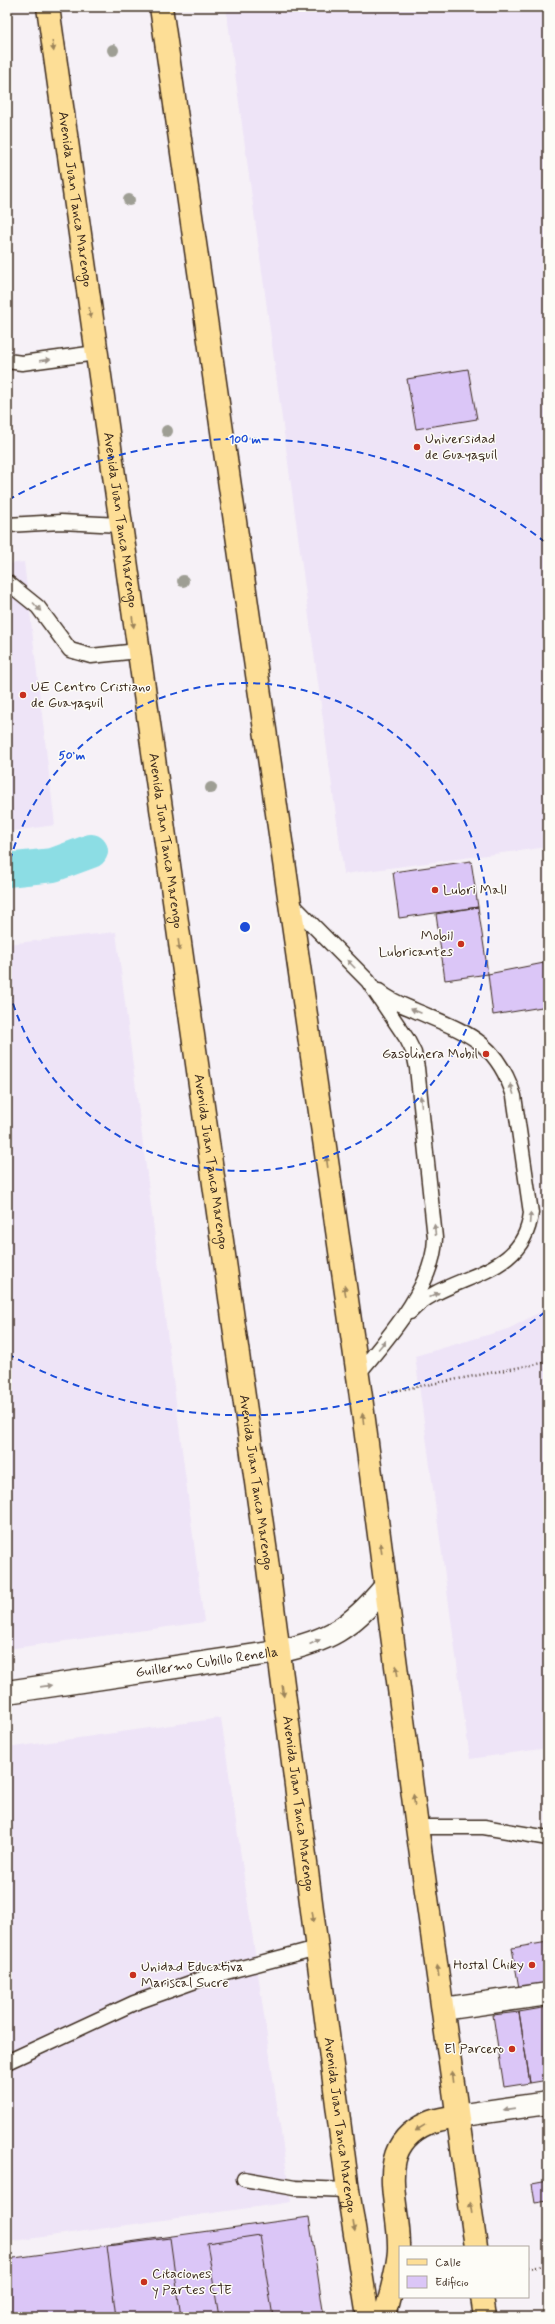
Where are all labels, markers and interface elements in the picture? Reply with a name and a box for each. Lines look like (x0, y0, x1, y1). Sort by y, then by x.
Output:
one-way arrow (50, 40, 56, 52)
street label: Avenida Juan Tanca Marengo (54, 110, 96, 288)
one-way arrow (87, 307, 93, 319)
one-way arrow (39, 357, 52, 363)
place label: Universidad de Guayaquil (425, 430, 497, 464)
street label: Avenida Juan Tanca Marengo (99, 431, 142, 609)
text: 100 m (229, 432, 262, 448)
marker: Universidad de Guayaquil (412, 442, 422, 452)
one-way arrow (32, 602, 41, 612)
one-way arrow (130, 616, 136, 628)
place label: UE Centro Cristiano de Guayaquil (31, 678, 151, 712)
marker: UE Centro Cristiano de Guayaquil (18, 690, 28, 700)
text: 50 m (59, 748, 86, 764)
street label: Avenida Juan Tanca Marengo (144, 752, 187, 930)
place label: Lubri Mall (443, 881, 507, 899)
marker: Lubri Mall (430, 885, 440, 895)
centre of rings (238, 920, 252, 934)
place label: Mobil Lubricantes (379, 927, 453, 961)
one-way arrow (176, 939, 182, 951)
marker: Mobil Lubricantes (456, 939, 466, 949)
one-way arrow (346, 959, 356, 969)
one-way arrow (410, 1008, 422, 1014)
place label: Gasolinera Mobil (382, 1045, 478, 1063)
marker: Gasolinera Mobil (481, 1049, 491, 1059)
street label: Avenida Juan Tanca Marengo (190, 1073, 232, 1251)
one-way arrow (509, 1083, 515, 1095)
one-way arrow (418, 1095, 424, 1107)
one-way arrow (324, 1156, 330, 1168)
one-way arrow (527, 1212, 534, 1224)
one-way arrow (431, 1224, 438, 1236)
one-way arrow (342, 1284, 348, 1297)
one-way arrow (428, 1291, 440, 1298)
one-way arrow (377, 1340, 386, 1351)
street label: Avenida Juan Tanca Marengo (235, 1393, 277, 1572)
one-way arrow (360, 1413, 367, 1425)
one-way arrow (378, 1542, 384, 1554)
one-way arrow (309, 1639, 321, 1646)
street label: Guillermo Cubillo Renella (134, 1643, 279, 1682)
one-way arrow (394, 1665, 400, 1677)
one-way arrow (40, 1683, 52, 1689)
one-way arrow (280, 1685, 286, 1697)
street label: Avenida Juan Tanca Marengo (278, 1715, 319, 1893)
one-way arrow (411, 1794, 417, 1806)
one-way arrow (310, 1911, 316, 1923)
place label: Hostal Chiky (453, 1956, 524, 1974)
place label: Unidad Educativa Mariscal Sucre (141, 1958, 243, 1992)
marker: Hostal Chiky (527, 1960, 537, 1970)
one-way arrow (435, 1964, 441, 1977)
marker: Unidad Educativa Mariscal Sucre (128, 1970, 138, 1980)
street label: Avenida Juan Tanca Marengo (319, 2036, 361, 2214)
place label: El Parcero (444, 2040, 504, 2058)
marker: El Parcero (507, 2044, 517, 2054)
one-way arrow (449, 2071, 455, 2084)
one-way arrow (503, 2106, 515, 2112)
one-way arrow (414, 2124, 426, 2131)
one-way arrow (467, 2202, 474, 2214)
one-way arrow (351, 2220, 357, 2232)
legend (399, 2246, 529, 2298)
text: Calle (435, 2255, 461, 2271)
place label: Citaciones y Partes CTE (152, 2265, 232, 2299)
text: Edificio (435, 2275, 469, 2291)
marker: Citaciones y Partes CTE (139, 2277, 149, 2287)

